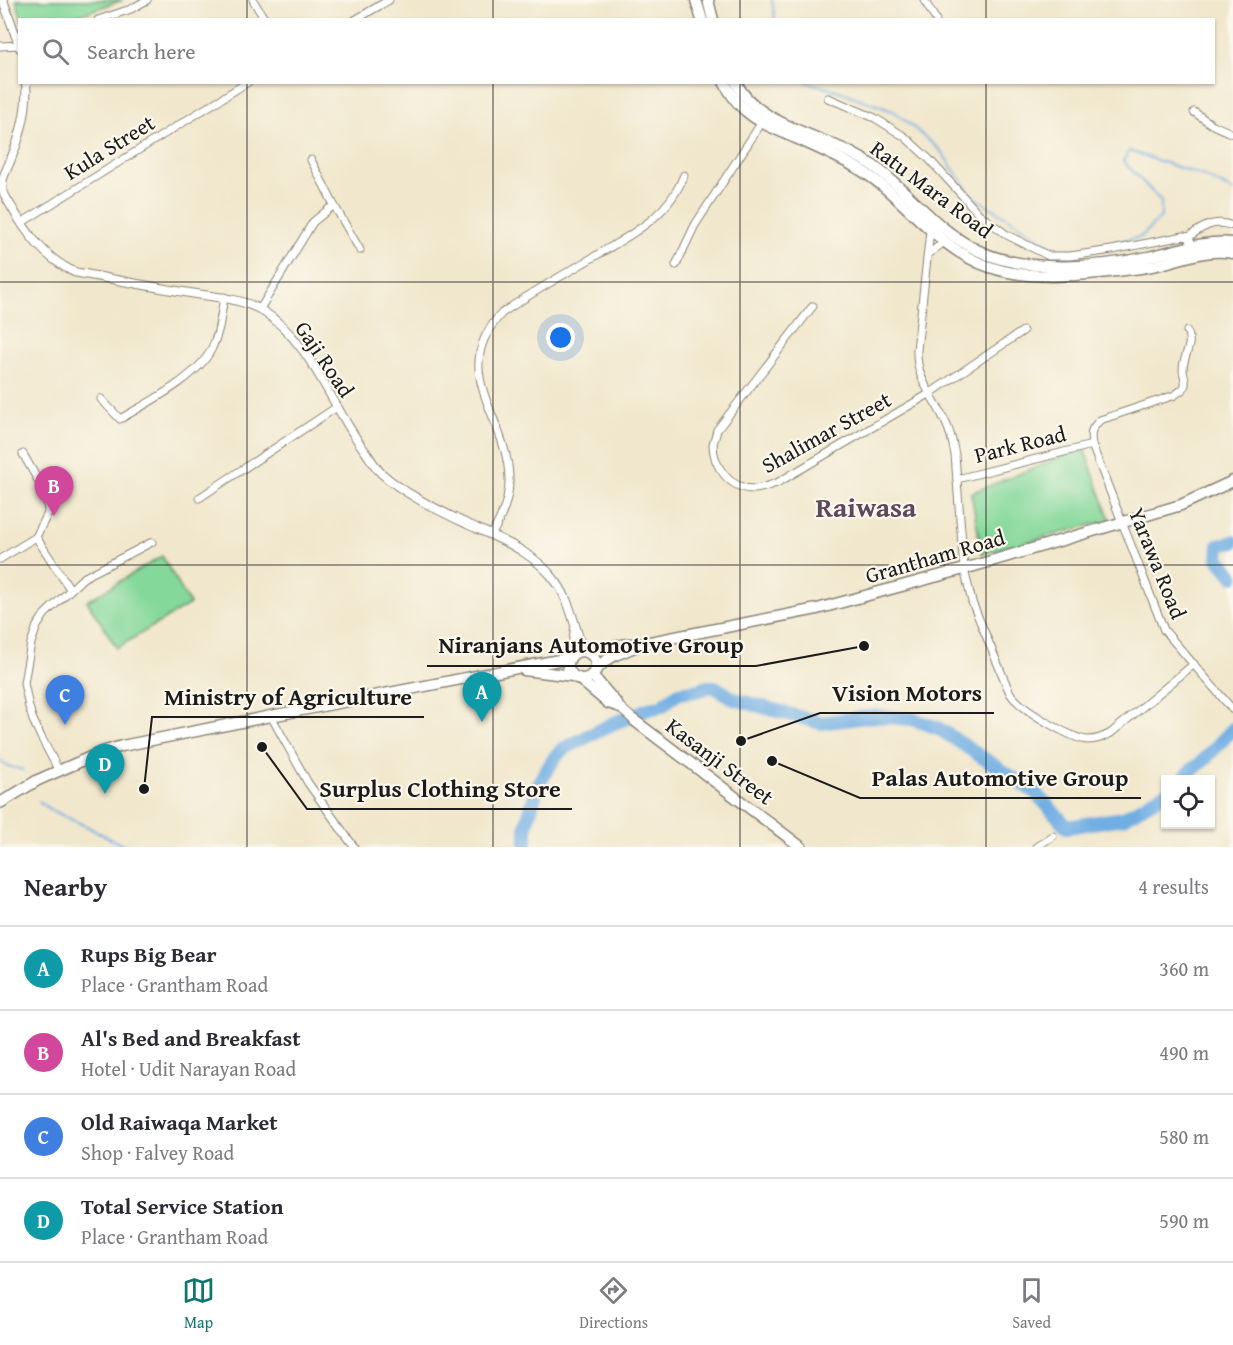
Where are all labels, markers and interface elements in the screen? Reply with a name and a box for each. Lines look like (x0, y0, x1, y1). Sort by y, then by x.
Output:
search box (18, 18, 1215, 84)
icon: search (39, 35, 72, 68)
text: Search here (87, 35, 196, 67)
street label: Kula Street (57, 106, 161, 188)
street label: Ratu Mara Road (864, 132, 1000, 246)
street label: Gaji Road (288, 314, 363, 404)
your location (546, 323, 575, 352)
street label: Shalimar Street (755, 383, 897, 481)
street label: Park Road (971, 417, 1069, 471)
pin: B (34, 466, 74, 516)
district label: Raiwasa (816, 486, 917, 527)
street label: Yarawa Road (1121, 502, 1195, 624)
street label: Grantham Road (861, 521, 1009, 591)
callout: Niranjans Automotive Group (427, 624, 756, 666)
text: Niranjans Automotive Group (438, 627, 744, 662)
callout: Vision Motors (820, 671, 994, 713)
pin: A (462, 672, 502, 722)
callout: Ministry of Agriculture (152, 675, 424, 717)
text: Vision Motors (832, 675, 982, 710)
pin: C (46, 676, 84, 725)
text: Ministry of Agriculture (164, 679, 412, 714)
street label: Kasanji Street (659, 710, 781, 812)
pin: D (86, 744, 124, 794)
callout: Palas Automotive Group (860, 756, 1141, 798)
text: Palas Automotive Group (872, 760, 1128, 795)
callout: Surplus Clothing Store (307, 767, 572, 809)
text: Surplus Clothing Store (319, 771, 561, 806)
map controls (1161, 775, 1215, 829)
button: locate (1161, 775, 1215, 829)
text: Nearby (24, 867, 107, 906)
text: 4 results (1138, 872, 1209, 901)
text: Rups Big Bear (81, 938, 217, 970)
text: A (37, 954, 50, 983)
text: 360 m (1159, 954, 1209, 983)
text: Place · Grantham Road (81, 970, 268, 999)
text: Al's Bed and Breakfast (81, 1022, 301, 1054)
text: B (37, 1038, 50, 1067)
text: 490 m (1159, 1038, 1209, 1067)
text: Hotel · Udit Narayan Road (81, 1054, 296, 1083)
text: Old Raiwaqa Market (81, 1106, 278, 1138)
text: C (38, 1122, 49, 1151)
text: 580 m (1159, 1122, 1209, 1151)
text: Shop · Falvey Road (81, 1138, 234, 1167)
text: Total Service Station (81, 1190, 283, 1222)
text: D (37, 1206, 50, 1235)
text: 590 m (1159, 1206, 1209, 1235)
text: Place · Grantham Road (81, 1222, 268, 1251)
tab: Map (182, 1274, 215, 1334)
tab: Directions (579, 1274, 648, 1334)
tab: Saved (1012, 1274, 1051, 1334)

